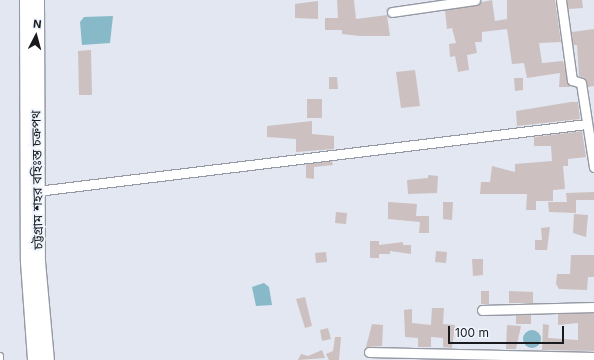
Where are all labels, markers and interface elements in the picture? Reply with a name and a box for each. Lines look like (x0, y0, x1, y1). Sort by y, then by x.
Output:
north arrow (16, 16, 56, 56)
text: N (32, 17, 42, 31)
street label: চট্টগ্রাম শহর বহিঃস্ত চক্রপথ (28, 110, 46, 250)
scale bar (450, 318, 566, 344)
text: 100 m (455, 325, 489, 340)

